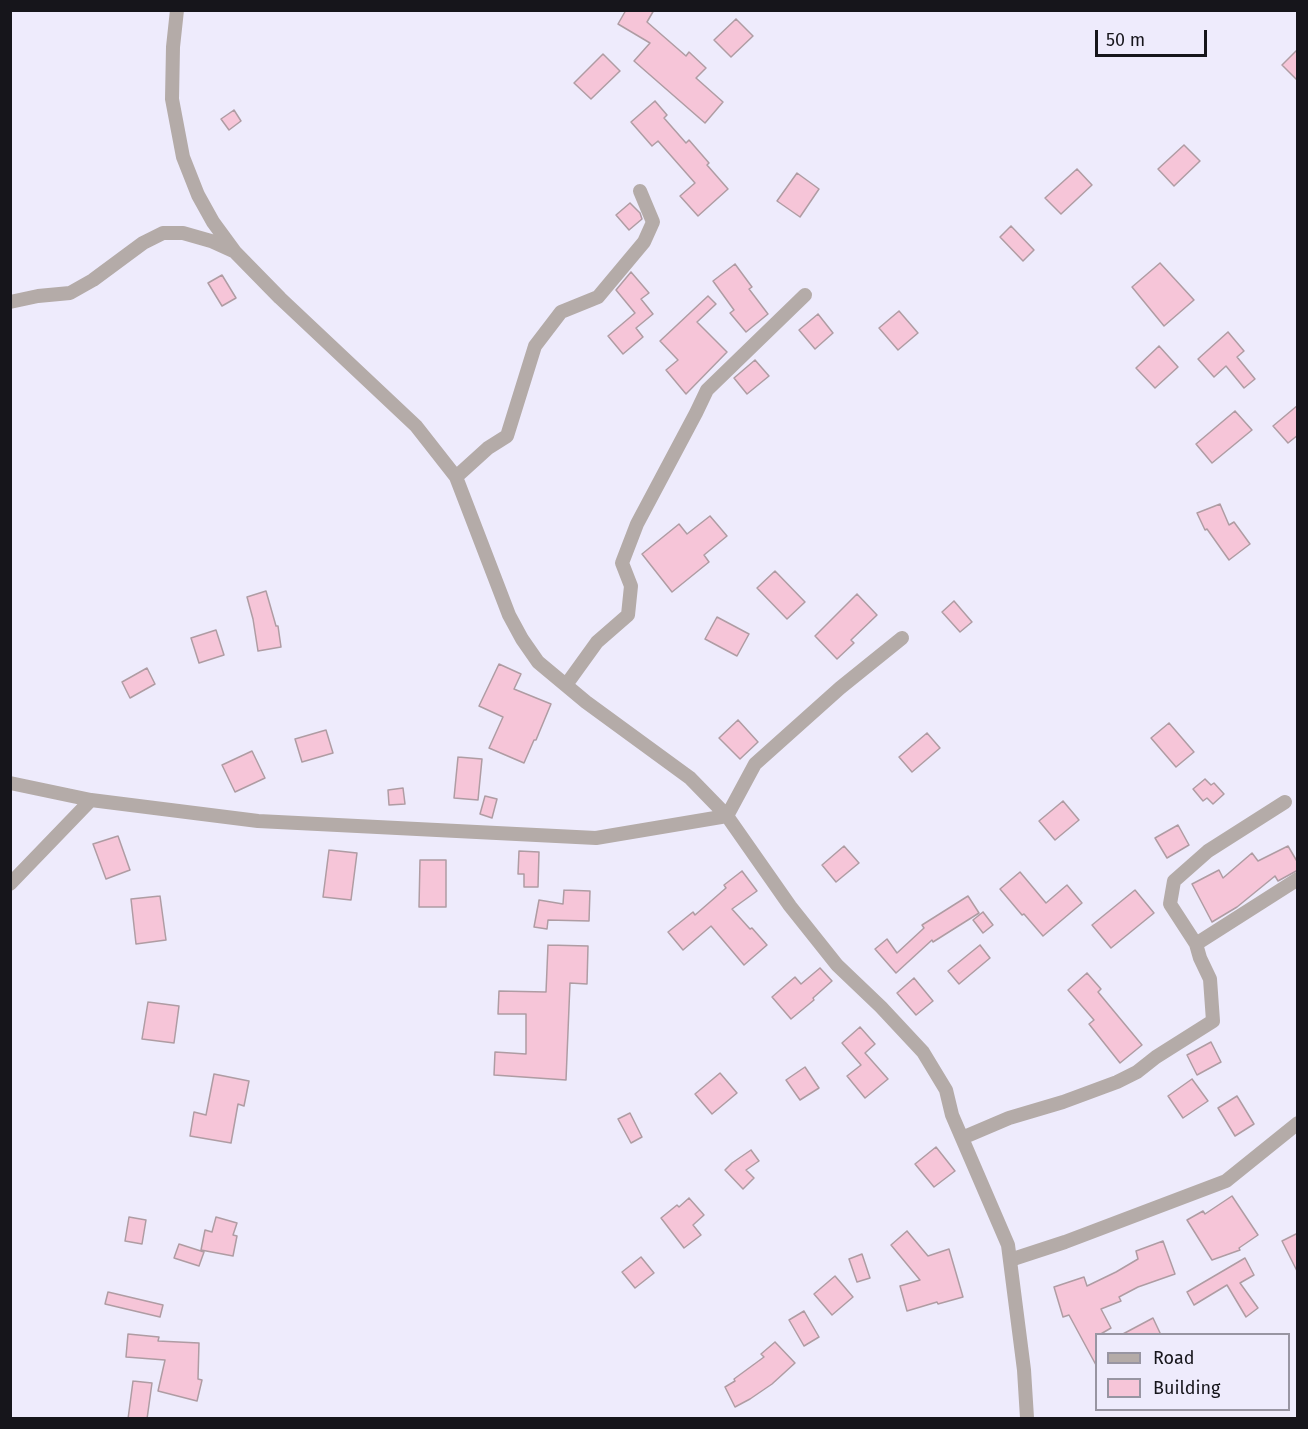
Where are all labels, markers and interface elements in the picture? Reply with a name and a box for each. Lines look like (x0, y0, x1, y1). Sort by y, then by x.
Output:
scale bar (1098, 18, 1210, 56)
text: 50 m (1106, 29, 1145, 51)
legend (1095, 1333, 1290, 1411)
text: Road (1153, 1347, 1195, 1369)
text: Building (1153, 1377, 1220, 1399)

